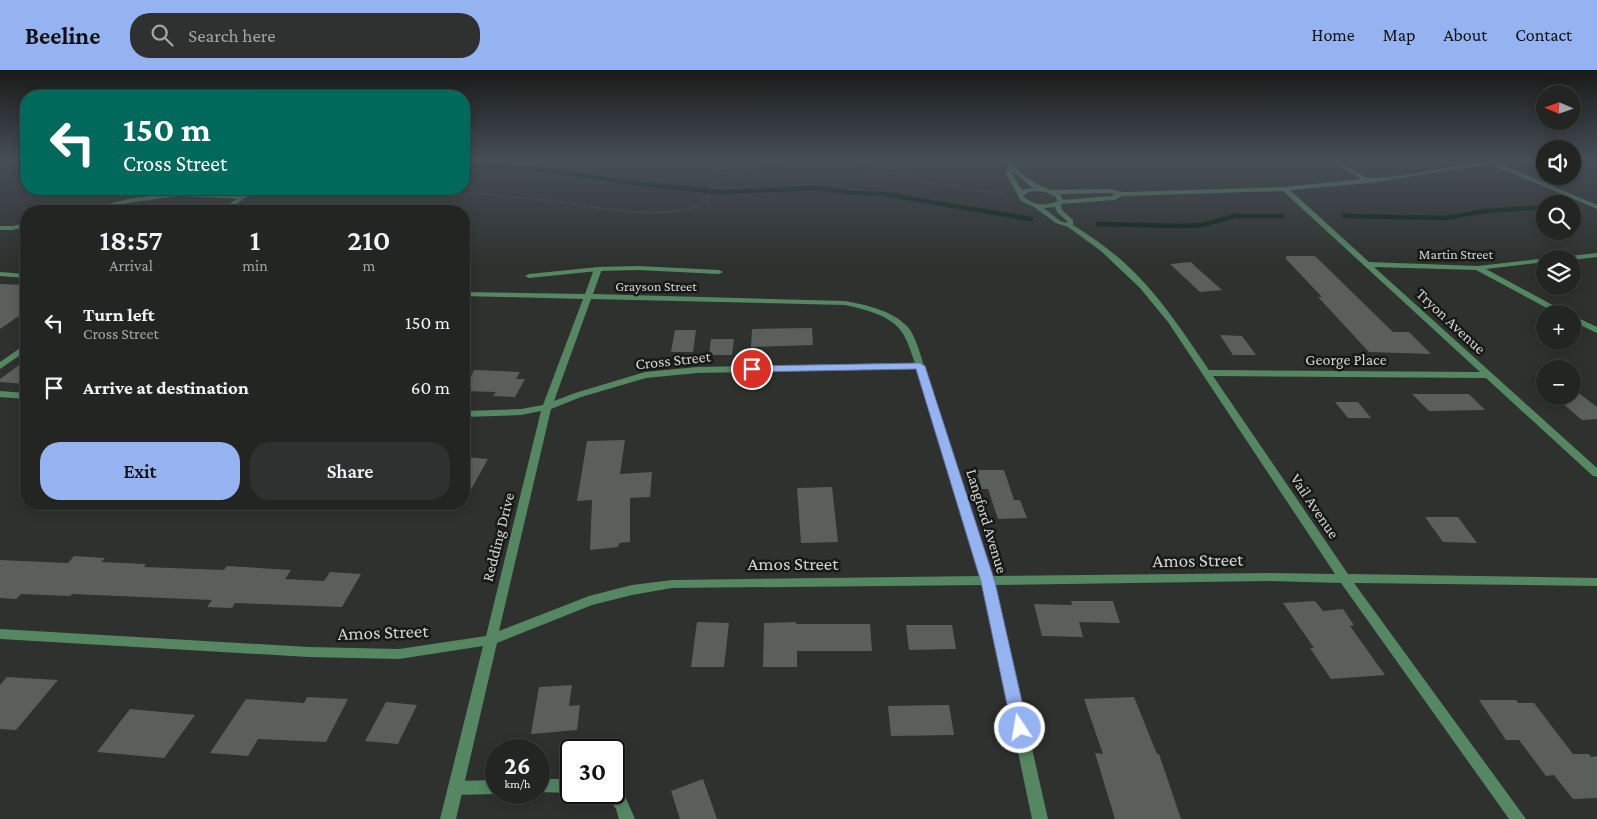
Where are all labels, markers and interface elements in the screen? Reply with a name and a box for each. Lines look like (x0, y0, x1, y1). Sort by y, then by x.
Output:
search box (130, 13, 480, 58)
icon: search (148, 21, 176, 49)
text: Beeline (25, 22, 100, 49)
text: Search here (188, 25, 276, 46)
text: Home (1312, 25, 1355, 45)
text: Map (1383, 25, 1415, 45)
text: About (1443, 25, 1487, 45)
text: Contact (1515, 25, 1572, 45)
north arrow (1536, 85, 1581, 130)
map controls (1536, 85, 1581, 405)
icon: left (40, 110, 105, 175)
text: 150 m (123, 110, 211, 149)
button: sound (1536, 140, 1581, 185)
text: Cross Street (123, 151, 227, 176)
button: search (1536, 195, 1581, 240)
text: 18:57 (99, 223, 163, 256)
text: 1 (250, 223, 260, 256)
text: 210 (347, 223, 391, 256)
street label: Martin Street (1419, 246, 1494, 262)
button: layers (1536, 250, 1581, 295)
text: Arrival (109, 257, 153, 274)
text: min (242, 257, 268, 274)
text: m (362, 257, 375, 274)
street label: Grayson Street (615, 278, 697, 294)
street label: Tryon Avenue (1412, 285, 1489, 358)
text: Turn left (83, 304, 155, 325)
button: + (1536, 305, 1581, 350)
icon: left (40, 309, 68, 337)
text: 150 m (405, 312, 450, 333)
text: Cross Street (83, 325, 159, 342)
street label: Cross Street (634, 348, 712, 372)
pin (731, 348, 773, 390)
street label: George Place (1305, 351, 1387, 369)
icon: arrive (738, 355, 766, 383)
button: − (1536, 360, 1581, 405)
icon: arrive (40, 374, 68, 402)
text: Arrive at destination (83, 377, 249, 398)
text: 60 m (411, 377, 450, 398)
button: Exit (40, 442, 240, 500)
button: Share (250, 442, 450, 500)
street label: Langford Avenue (962, 467, 1011, 576)
street label: Vail Avenue (1287, 470, 1343, 542)
street label: Redding Drive (479, 491, 518, 583)
street label: Amos Street (1152, 549, 1244, 571)
street label: Amos Street (747, 553, 839, 574)
street label: Amos Street (337, 620, 430, 644)
position arrow (993, 701, 1045, 753)
speed limit sign: 30 (560, 739, 625, 804)
text: 26 (504, 752, 531, 779)
text: km/h (505, 777, 530, 791)

